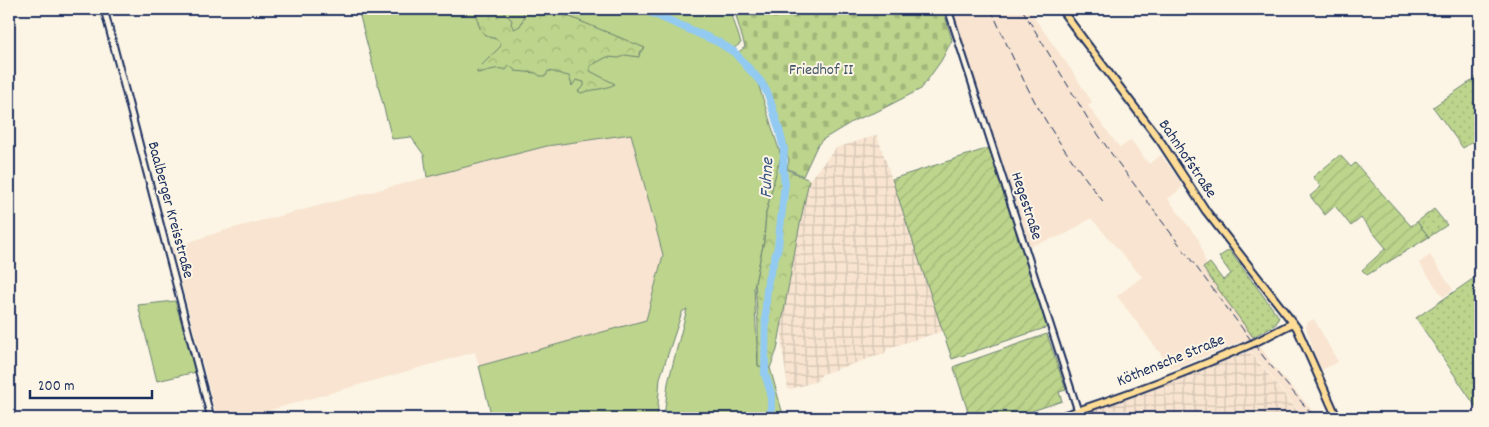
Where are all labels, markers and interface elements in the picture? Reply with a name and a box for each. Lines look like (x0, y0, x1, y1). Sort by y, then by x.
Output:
park label: Friedhof II (789, 59, 853, 82)
street label: Bahnhofstraße (1152, 115, 1222, 203)
street label: Baalberger Kreisstraße (141, 139, 199, 281)
water label: Fuhne (755, 156, 781, 199)
street label: Hegestraße (1004, 169, 1048, 243)
street label: Köthensche Straße (1114, 329, 1228, 393)
scale bar (30, 367, 152, 399)
text: 200 m (38, 376, 75, 398)

